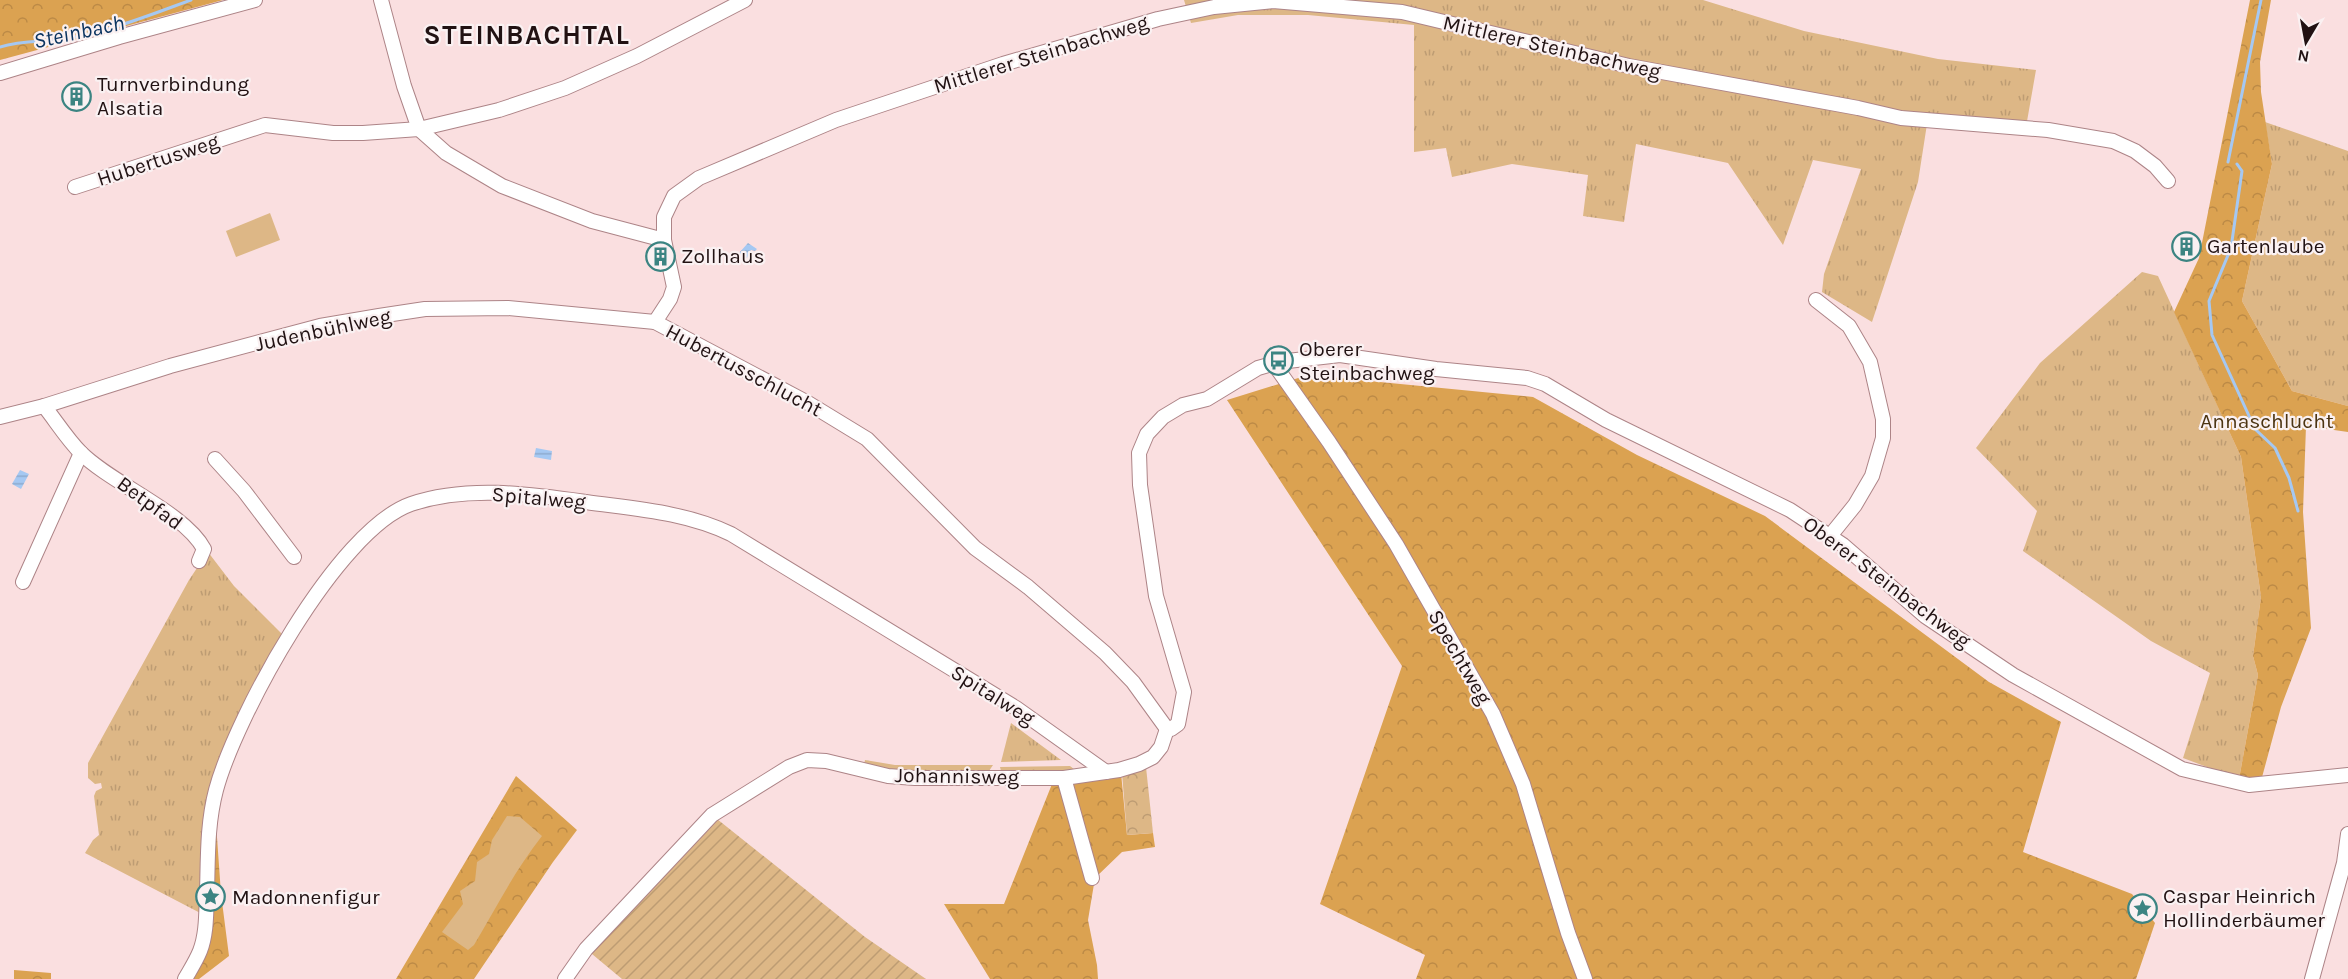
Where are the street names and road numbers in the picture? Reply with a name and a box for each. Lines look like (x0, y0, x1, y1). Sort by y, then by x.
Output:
street label: Mittlerer Steinbachweg (931, 10, 1151, 98)
street label: Mittlerer Steinbachweg (1441, 10, 1664, 84)
street label: Hubertusweg (94, 129, 222, 191)
street label: Judenbühlweg (253, 304, 393, 356)
street label: Hubertusschlucht (662, 319, 826, 421)
street label: Betpfad (113, 471, 187, 535)
street label: Spitalweg (491, 482, 587, 514)
street label: Oberer Steinbachweg (1799, 511, 1976, 653)
street label: Spechtweg (1423, 606, 1497, 709)
street label: Spitalweg (947, 660, 1040, 730)
street label: Johannisweg (894, 763, 1020, 789)

